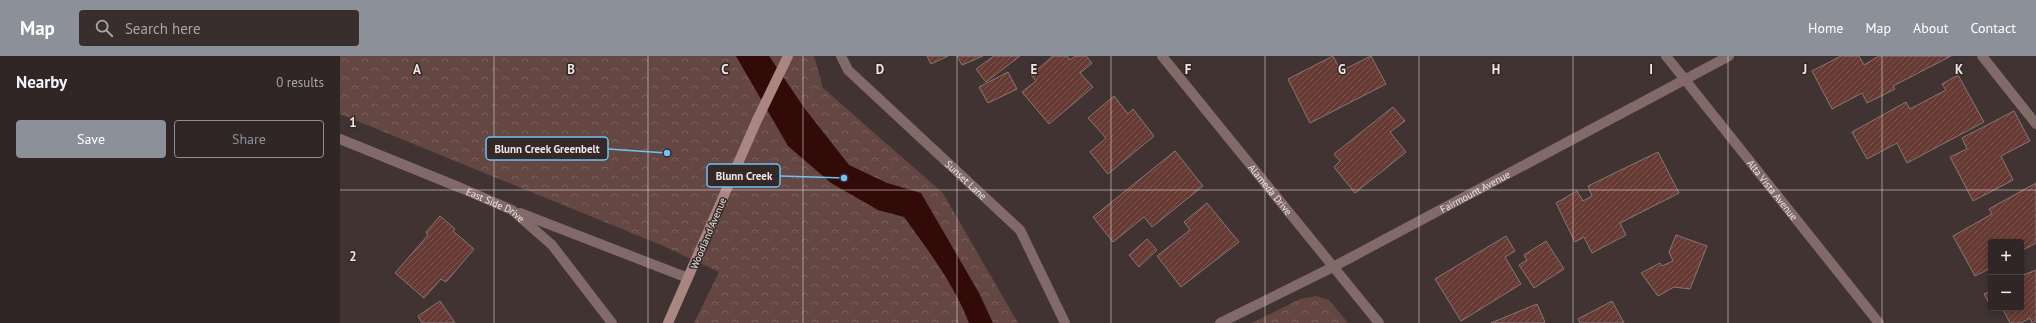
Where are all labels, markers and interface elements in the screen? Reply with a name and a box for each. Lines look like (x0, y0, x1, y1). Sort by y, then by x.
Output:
search box (79, 10, 359, 46)
text: Map (20, 16, 55, 40)
icon: search (93, 17, 115, 39)
text: Search here (125, 19, 201, 38)
text: Home (1808, 19, 1843, 37)
text: Map (1865, 19, 1891, 37)
text: About (1913, 19, 1949, 37)
text: Contact (1971, 19, 2016, 37)
text: A (413, 61, 421, 78)
text: B (567, 61, 575, 78)
text: C (721, 61, 729, 78)
text: D (876, 61, 884, 78)
text: E (1031, 61, 1038, 78)
text: F (1185, 61, 1192, 78)
text: G (1338, 61, 1346, 78)
text: H (1492, 61, 1500, 78)
text: I (1649, 61, 1653, 78)
text: J (1802, 61, 1807, 78)
text: K (1955, 61, 1963, 78)
text: Nearby (16, 71, 67, 93)
text: 0 results (276, 74, 324, 91)
text: 1 (349, 114, 357, 131)
button: Save (16, 120, 166, 158)
button: Share (174, 120, 324, 158)
callout: Blunn Creek Greenbelt (486, 137, 608, 160)
text: Blunn Creek Greenbelt (494, 142, 600, 156)
street label: Alta Vista Avenue (1744, 157, 1800, 223)
street label: Sunset Lane (942, 158, 989, 203)
street label: Alameda Drive (1245, 161, 1295, 218)
callout: Blunn Creek (707, 164, 780, 187)
street label: Fairmount Avenue (1438, 168, 1513, 216)
text: Blunn Creek (716, 169, 773, 183)
street label: East Side Drive (464, 185, 527, 225)
street label: Woodland Avenue (688, 196, 729, 271)
map controls (1988, 239, 2024, 311)
button: + (1988, 239, 2024, 275)
text: 2 (349, 248, 357, 265)
button: − (1988, 275, 2024, 311)

